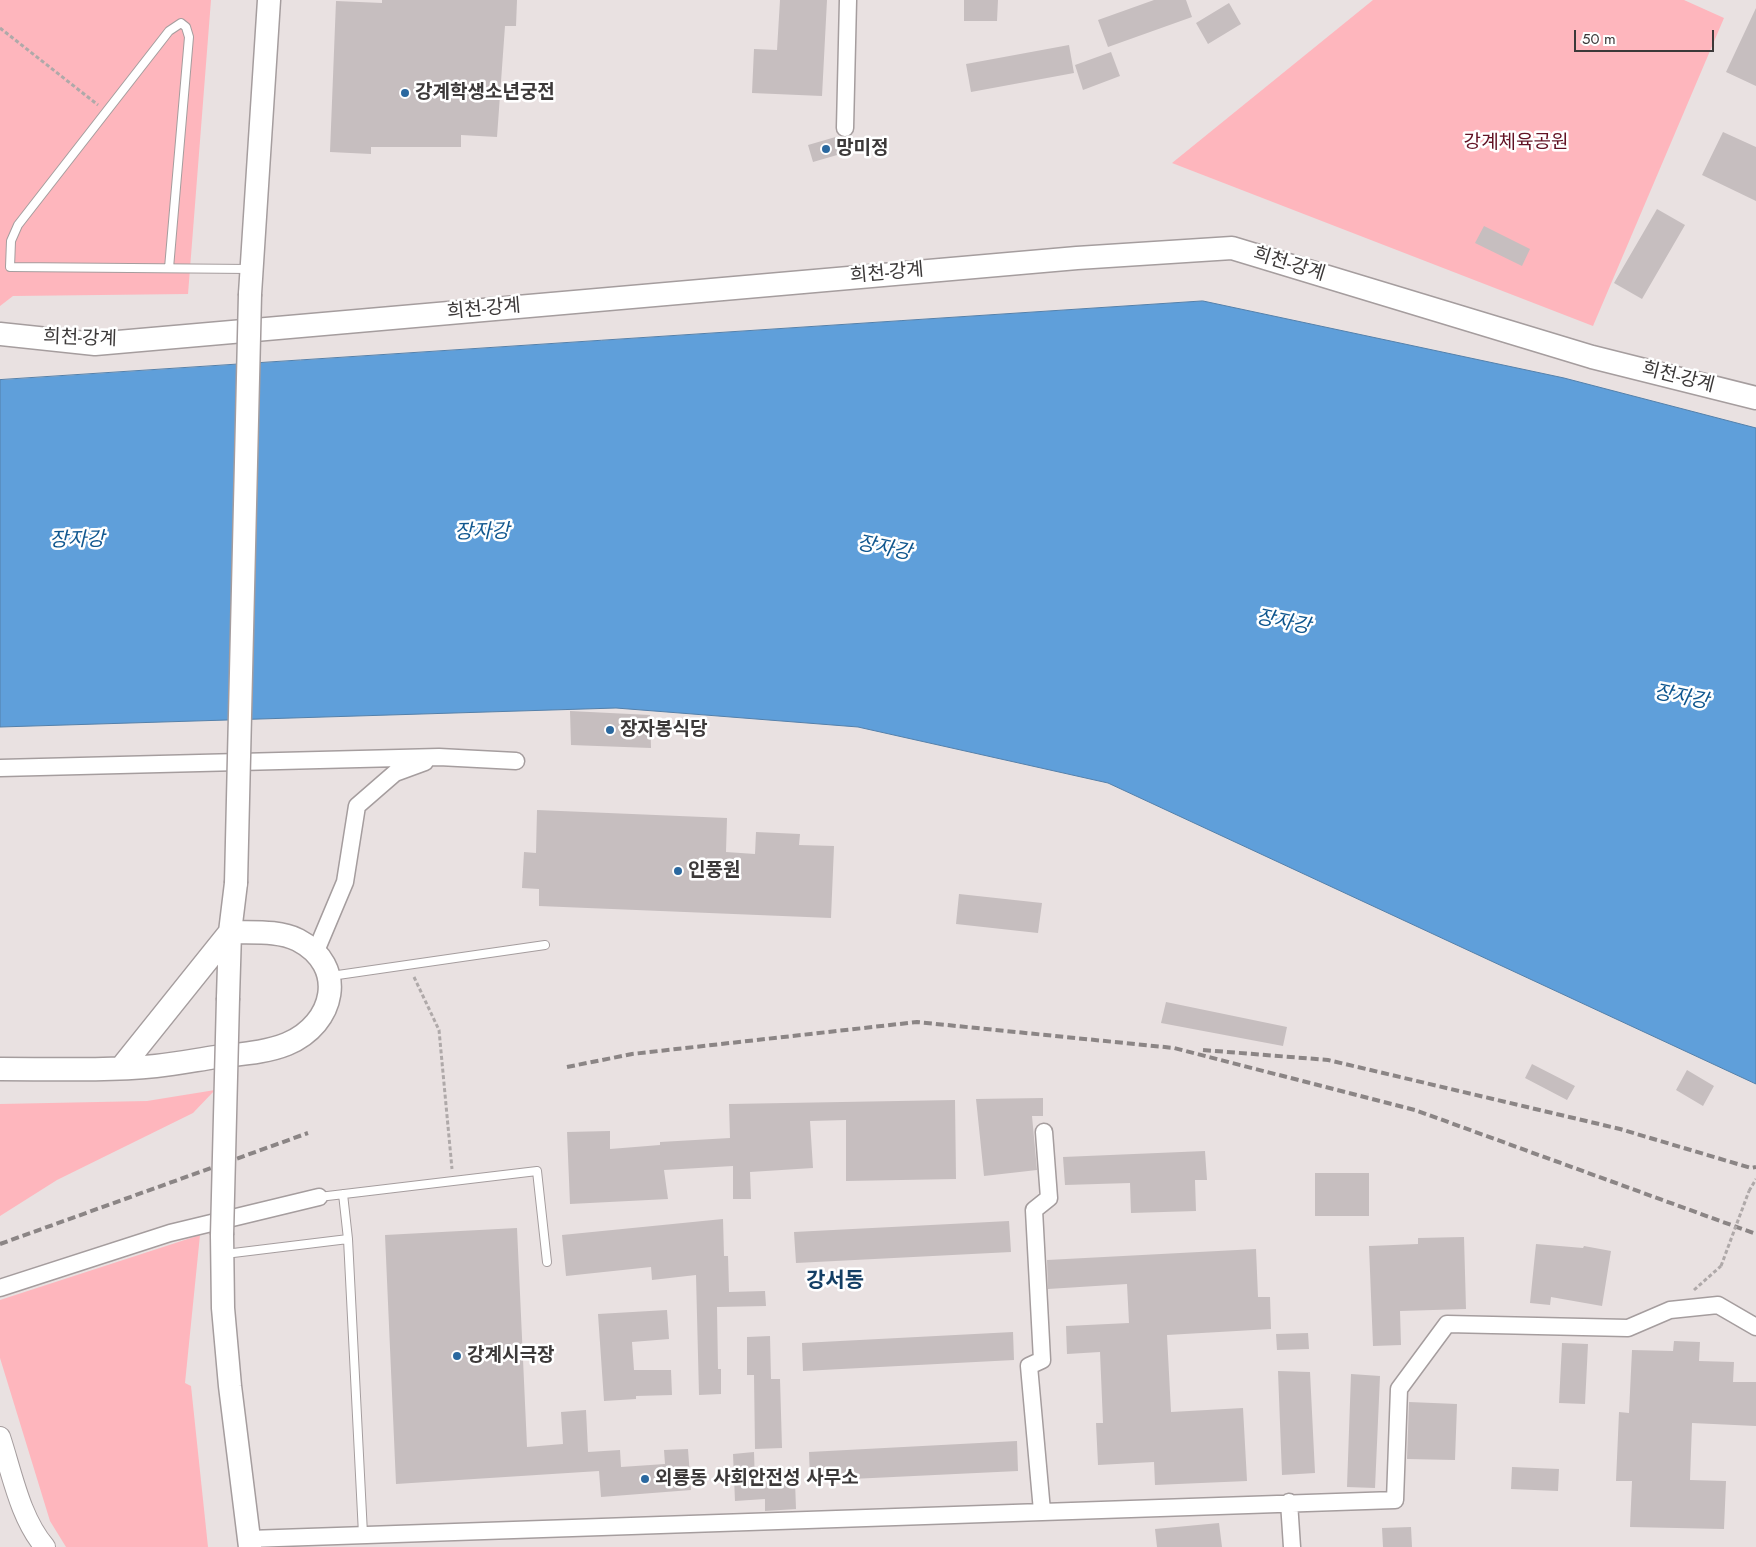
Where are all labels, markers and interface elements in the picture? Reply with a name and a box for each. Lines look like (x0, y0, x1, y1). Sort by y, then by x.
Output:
scale bar (1576, 20, 1716, 52)
text: 50 m (1582, 28, 1616, 50)
place label: 강계학생소년궁전 (415, 82, 555, 104)
marker: 강계학생소년궁전 (399, 87, 411, 99)
park label: 강계체육공원 (1464, 132, 1568, 154)
place label: 망미정 (836, 138, 888, 160)
marker: 망미정 (820, 143, 832, 155)
street label: 희천-강계 (1250, 243, 1328, 287)
street label: 희천-강계 (849, 259, 925, 289)
street label: 희천-강계 (446, 295, 522, 325)
street label: 희천-강계 (43, 326, 117, 352)
street label: 희천-강계 (1639, 358, 1717, 398)
water label: 장자강 (454, 521, 510, 545)
water label: 장자강 (49, 529, 105, 553)
water label: 장자강 (855, 532, 913, 566)
water label: 장자강 (1254, 606, 1312, 640)
water label: 장자강 (1652, 681, 1710, 715)
place label: 장자봉식당 (620, 719, 707, 741)
marker: 장자봉식당 (604, 724, 616, 736)
place label: 인풍원 (688, 860, 740, 882)
marker: 인풍원 (672, 865, 684, 877)
district label: 강서동 (806, 1269, 864, 1295)
place label: 강계시극장 (467, 1345, 554, 1367)
marker: 강계시극장 (451, 1350, 463, 1362)
place label: 외룡동 사회안전성 사무소 (655, 1468, 859, 1490)
marker: 외룡동 사회안전성 사무소 (639, 1473, 651, 1485)

